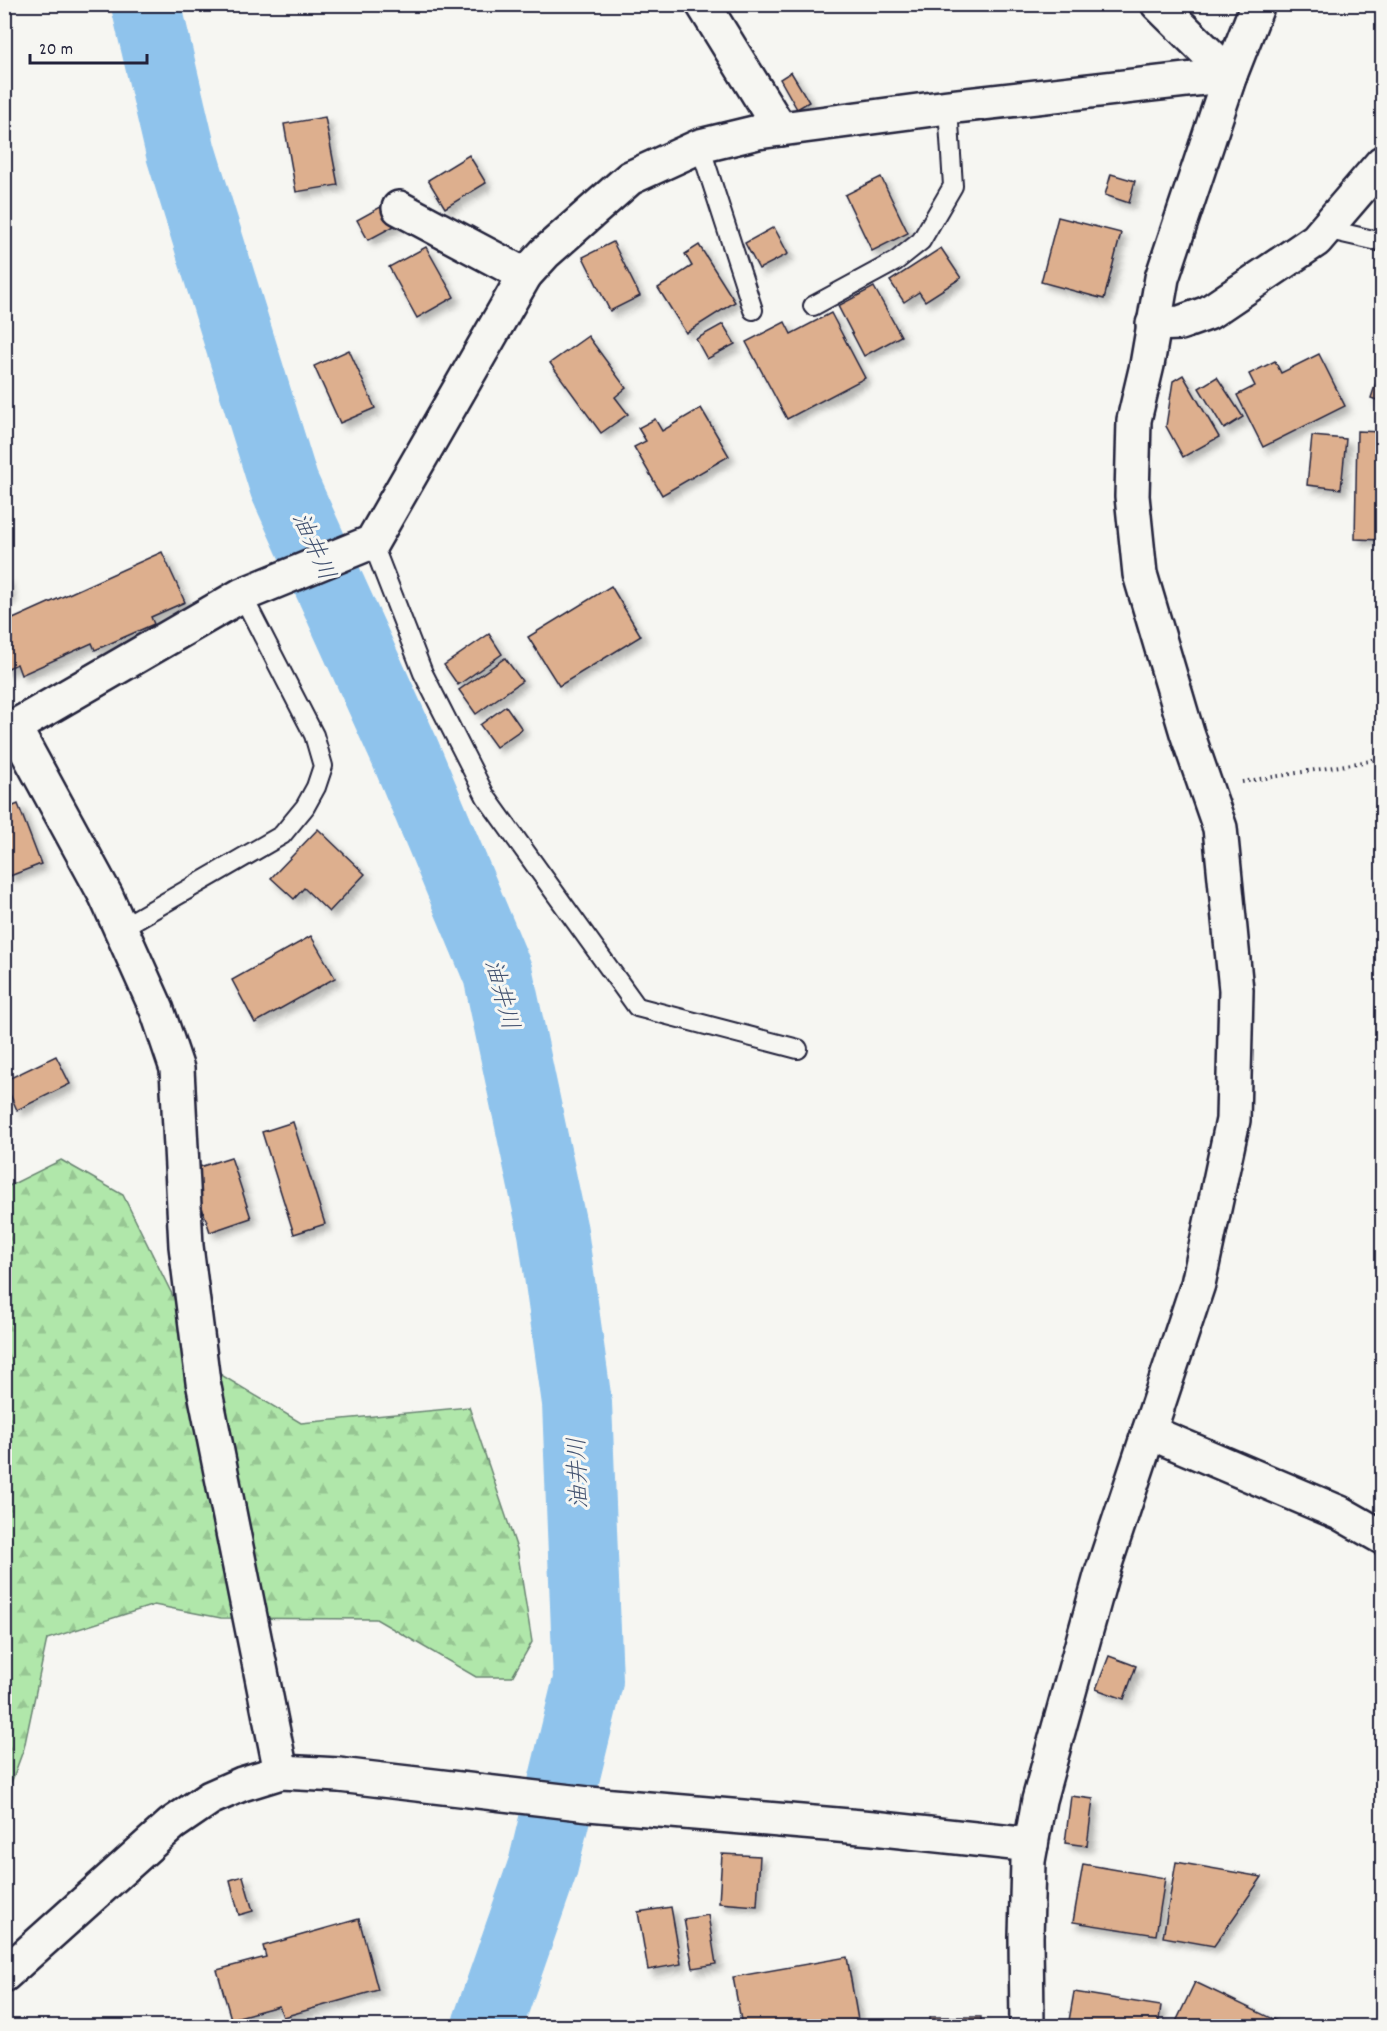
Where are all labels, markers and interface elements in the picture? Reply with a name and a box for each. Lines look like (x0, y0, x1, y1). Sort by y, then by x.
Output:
scale bar (30, 27, 147, 65)
text: 20 m (39, 38, 73, 63)
water label: 油井川 (282, 507, 342, 587)
water label: 油井川 (474, 956, 526, 1034)
water label: 油井川 (562, 1436, 598, 1510)

